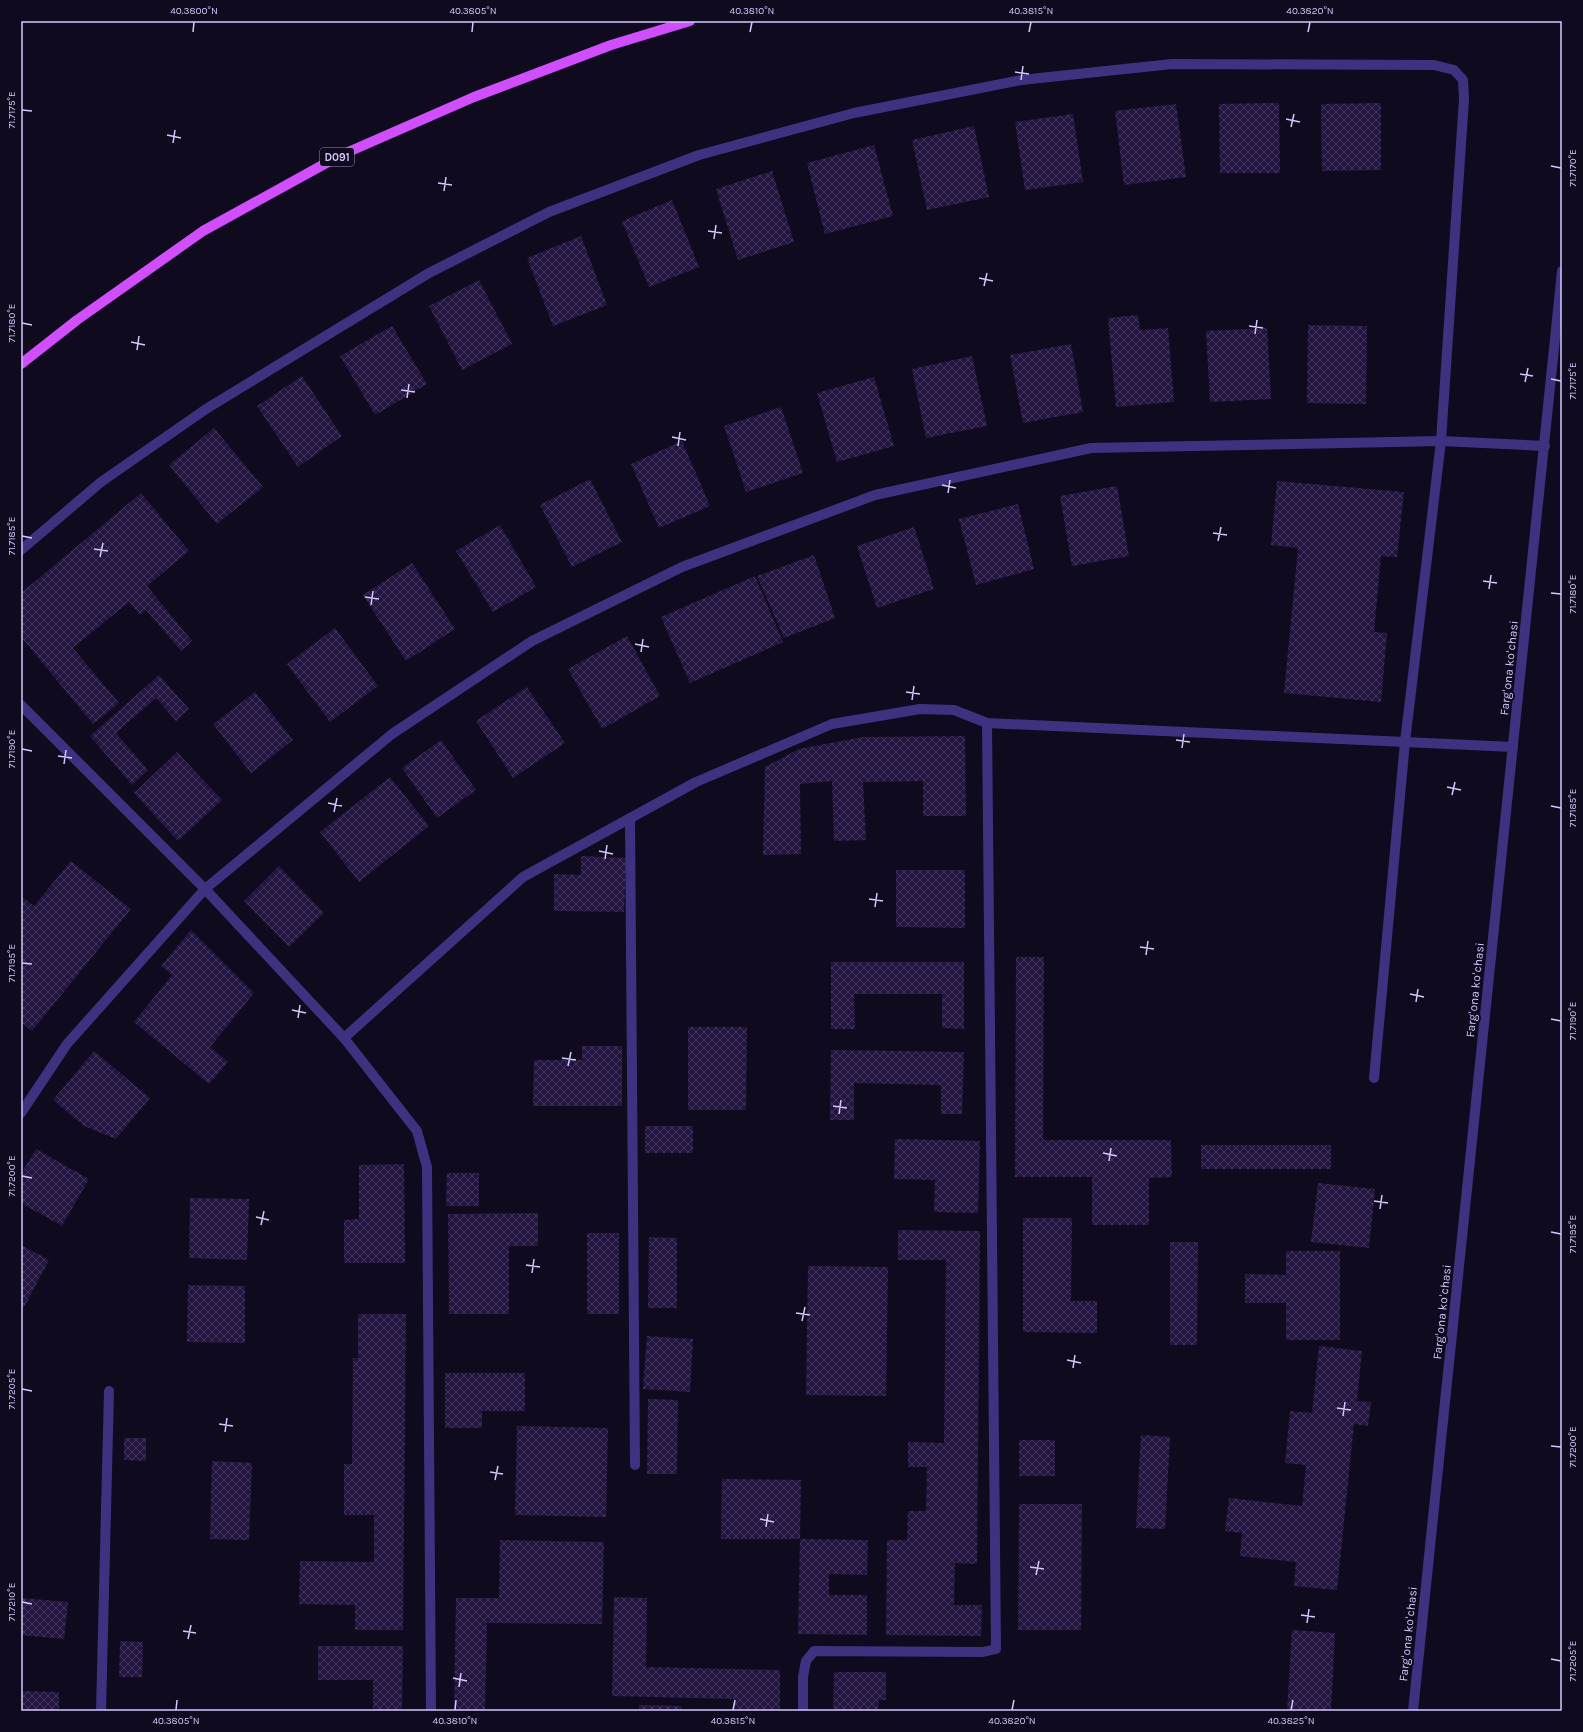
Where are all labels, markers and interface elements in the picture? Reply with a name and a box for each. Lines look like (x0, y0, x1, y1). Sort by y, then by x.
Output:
text: 40.3800°N (170, 5, 218, 17)
text: 40.3805°N (449, 5, 497, 17)
text: 40.3810°N (730, 5, 774, 17)
text: 40.3815°N (1009, 5, 1053, 17)
text: 40.3820°N (1286, 5, 1334, 17)
text: 71.7175°E (6, 91, 18, 129)
road number: D091 (320, 148, 354, 166)
text: 71.7170°E (1567, 149, 1579, 187)
text: 71.7180°E (6, 304, 18, 342)
text: 71.7175°E (1567, 362, 1579, 400)
text: 71.7185°E (6, 517, 18, 555)
text: 71.7180°E (1567, 575, 1579, 613)
street label: Fargʻona koʻchasi (1497, 620, 1521, 716)
text: 71.7190°E (6, 730, 18, 768)
text: 71.7185°E (1567, 789, 1579, 827)
street label: Fargʻona koʻchasi (1463, 942, 1487, 1038)
text: 71.7195°E (6, 944, 18, 982)
text: 71.7190°E (1567, 1002, 1579, 1040)
text: 71.7200°E (6, 1155, 18, 1197)
text: 71.7195°E (1567, 1215, 1579, 1253)
street label: Fargʻona koʻchasi (1430, 1264, 1454, 1360)
text: 71.7205°E (6, 1369, 18, 1409)
text: 71.7200°E (1567, 1426, 1579, 1468)
text: 71.7210°E (6, 1583, 18, 1621)
street label: Fargʻona koʻchasi (1396, 1586, 1420, 1682)
text: 71.7205°E (1567, 1641, 1579, 1681)
text: 40.3805°N (152, 1715, 200, 1727)
text: 40.3810°N (433, 1715, 477, 1727)
text: 40.3815°N (711, 1715, 755, 1727)
text: 40.3820°N (988, 1715, 1036, 1727)
text: 40.3825°N (1267, 1715, 1315, 1727)

